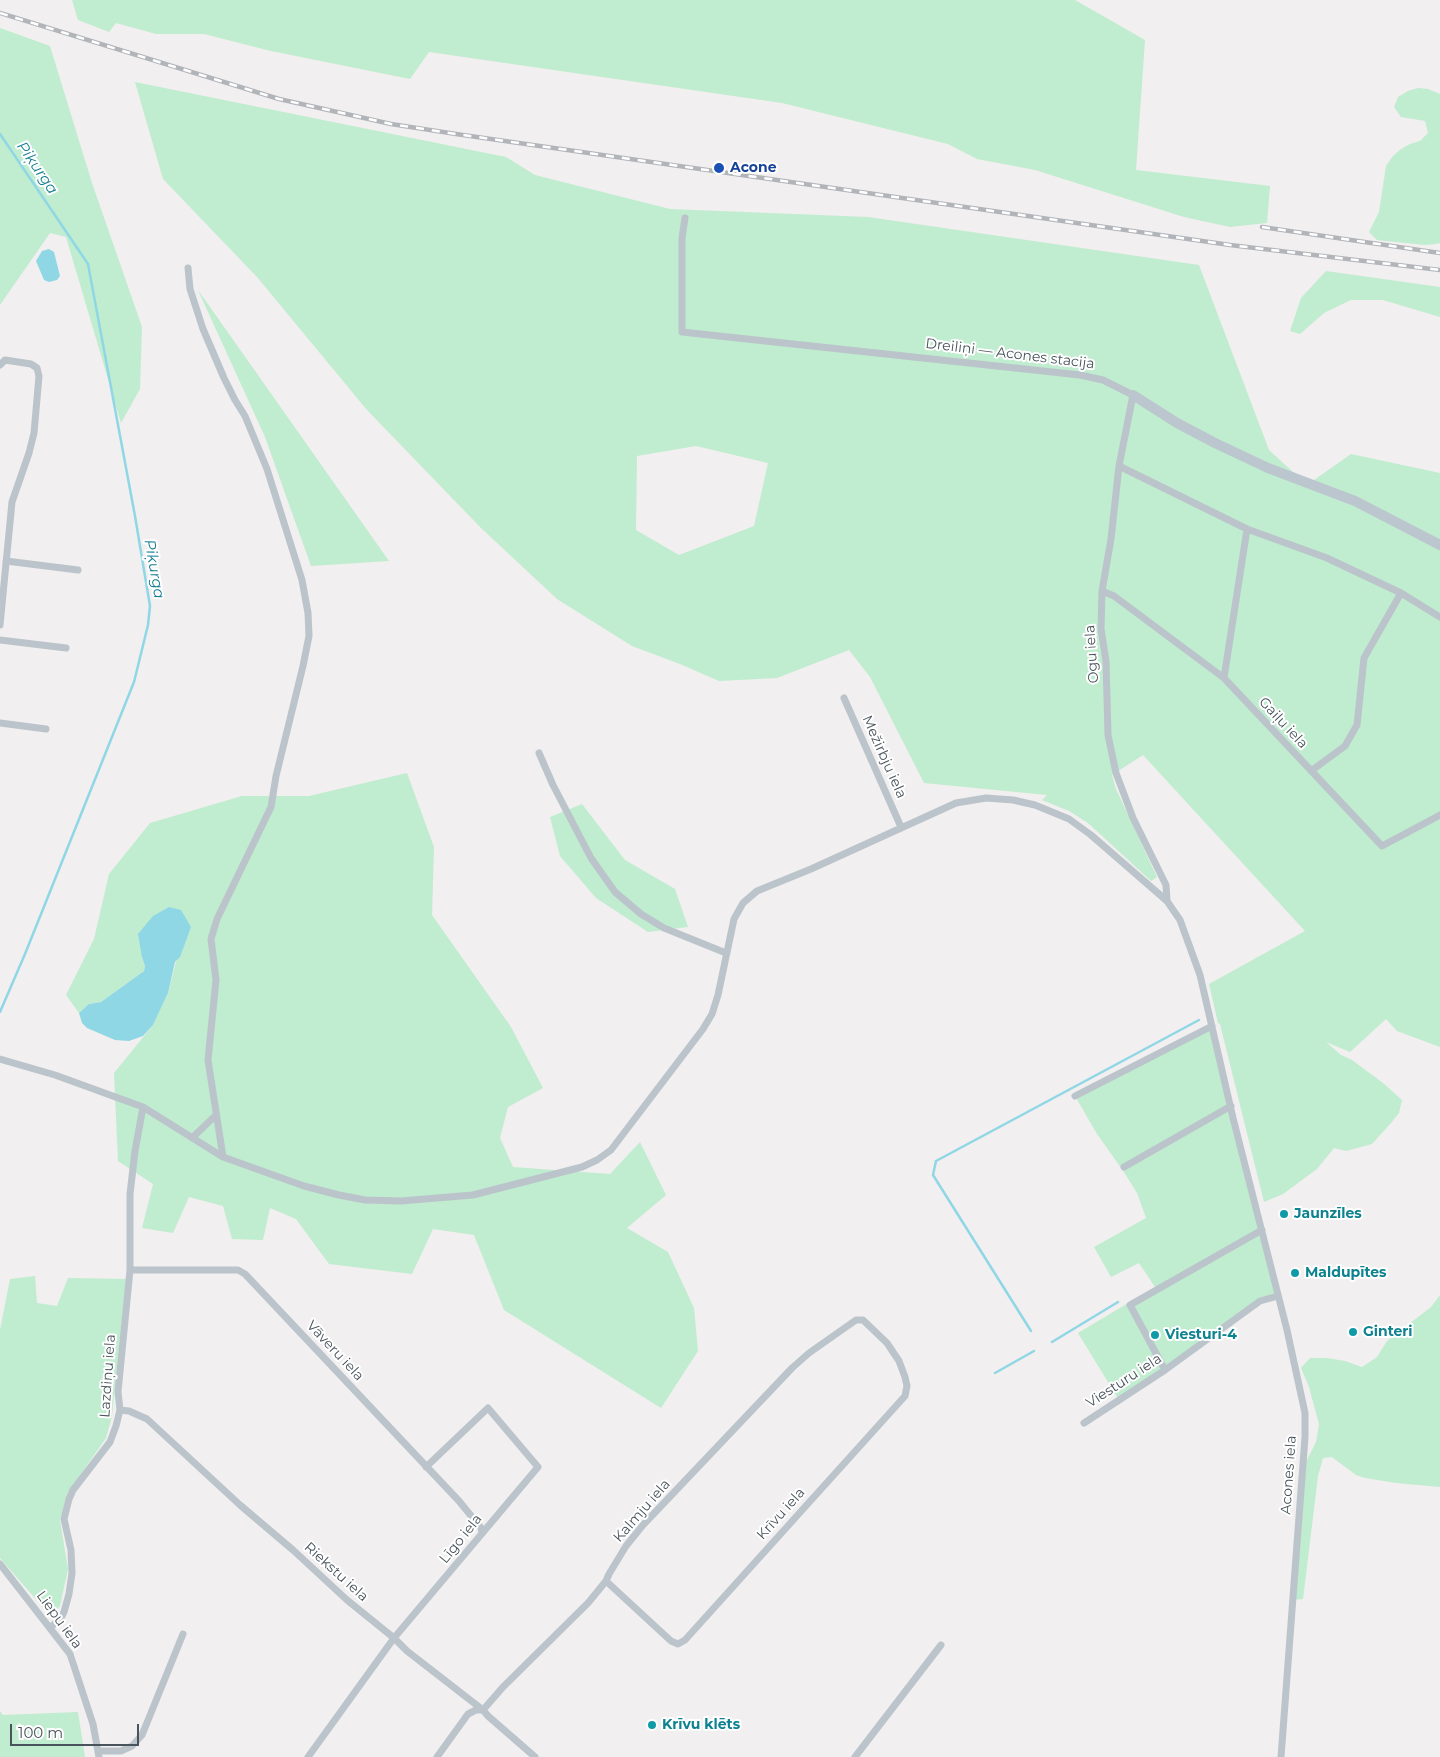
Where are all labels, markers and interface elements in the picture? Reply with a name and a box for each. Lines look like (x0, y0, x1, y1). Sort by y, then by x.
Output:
water label: Piķurga (13, 138, 61, 198)
place label: Acone (730, 160, 777, 176)
marker: Acone (712, 161, 726, 175)
street label: Dreiliņi — Acones stacija (924, 335, 1096, 373)
water label: Piķurga (140, 538, 168, 600)
street label: Ogu iela (1082, 624, 1102, 684)
street label: Gaiļu iela (1255, 694, 1311, 752)
street label: Mežirbju iela (858, 713, 910, 801)
place label: Jaunzīles (1294, 1206, 1362, 1222)
marker: Jaunzīles (1278, 1208, 1290, 1220)
place label: Maldupītes (1305, 1265, 1387, 1281)
marker: Maldupītes (1289, 1267, 1301, 1279)
street label: Vāveru iela (303, 1318, 367, 1384)
place label: Ginteri (1363, 1324, 1413, 1340)
marker: Ginteri (1347, 1326, 1359, 1338)
place label: Viesturi-4 (1165, 1327, 1237, 1343)
marker: Viesturi-4 (1149, 1329, 1161, 1341)
street label: Lazdiņu iela (97, 1334, 119, 1418)
street label: Viesturu iela (1083, 1350, 1165, 1412)
street label: Acones iela (1278, 1435, 1300, 1515)
street label: Kalmju iela (610, 1476, 674, 1546)
street label: Krīvu iela (753, 1485, 809, 1543)
street label: Līgo iela (436, 1511, 486, 1567)
street label: Riekstu iela (301, 1539, 371, 1605)
street label: Liepu iela (32, 1588, 86, 1652)
scale bar (12, 1714, 141, 1746)
place label: Krīvu klēts (662, 1717, 740, 1733)
marker: Krīvu klēts (646, 1719, 658, 1731)
text: 100 m (18, 1723, 63, 1742)

